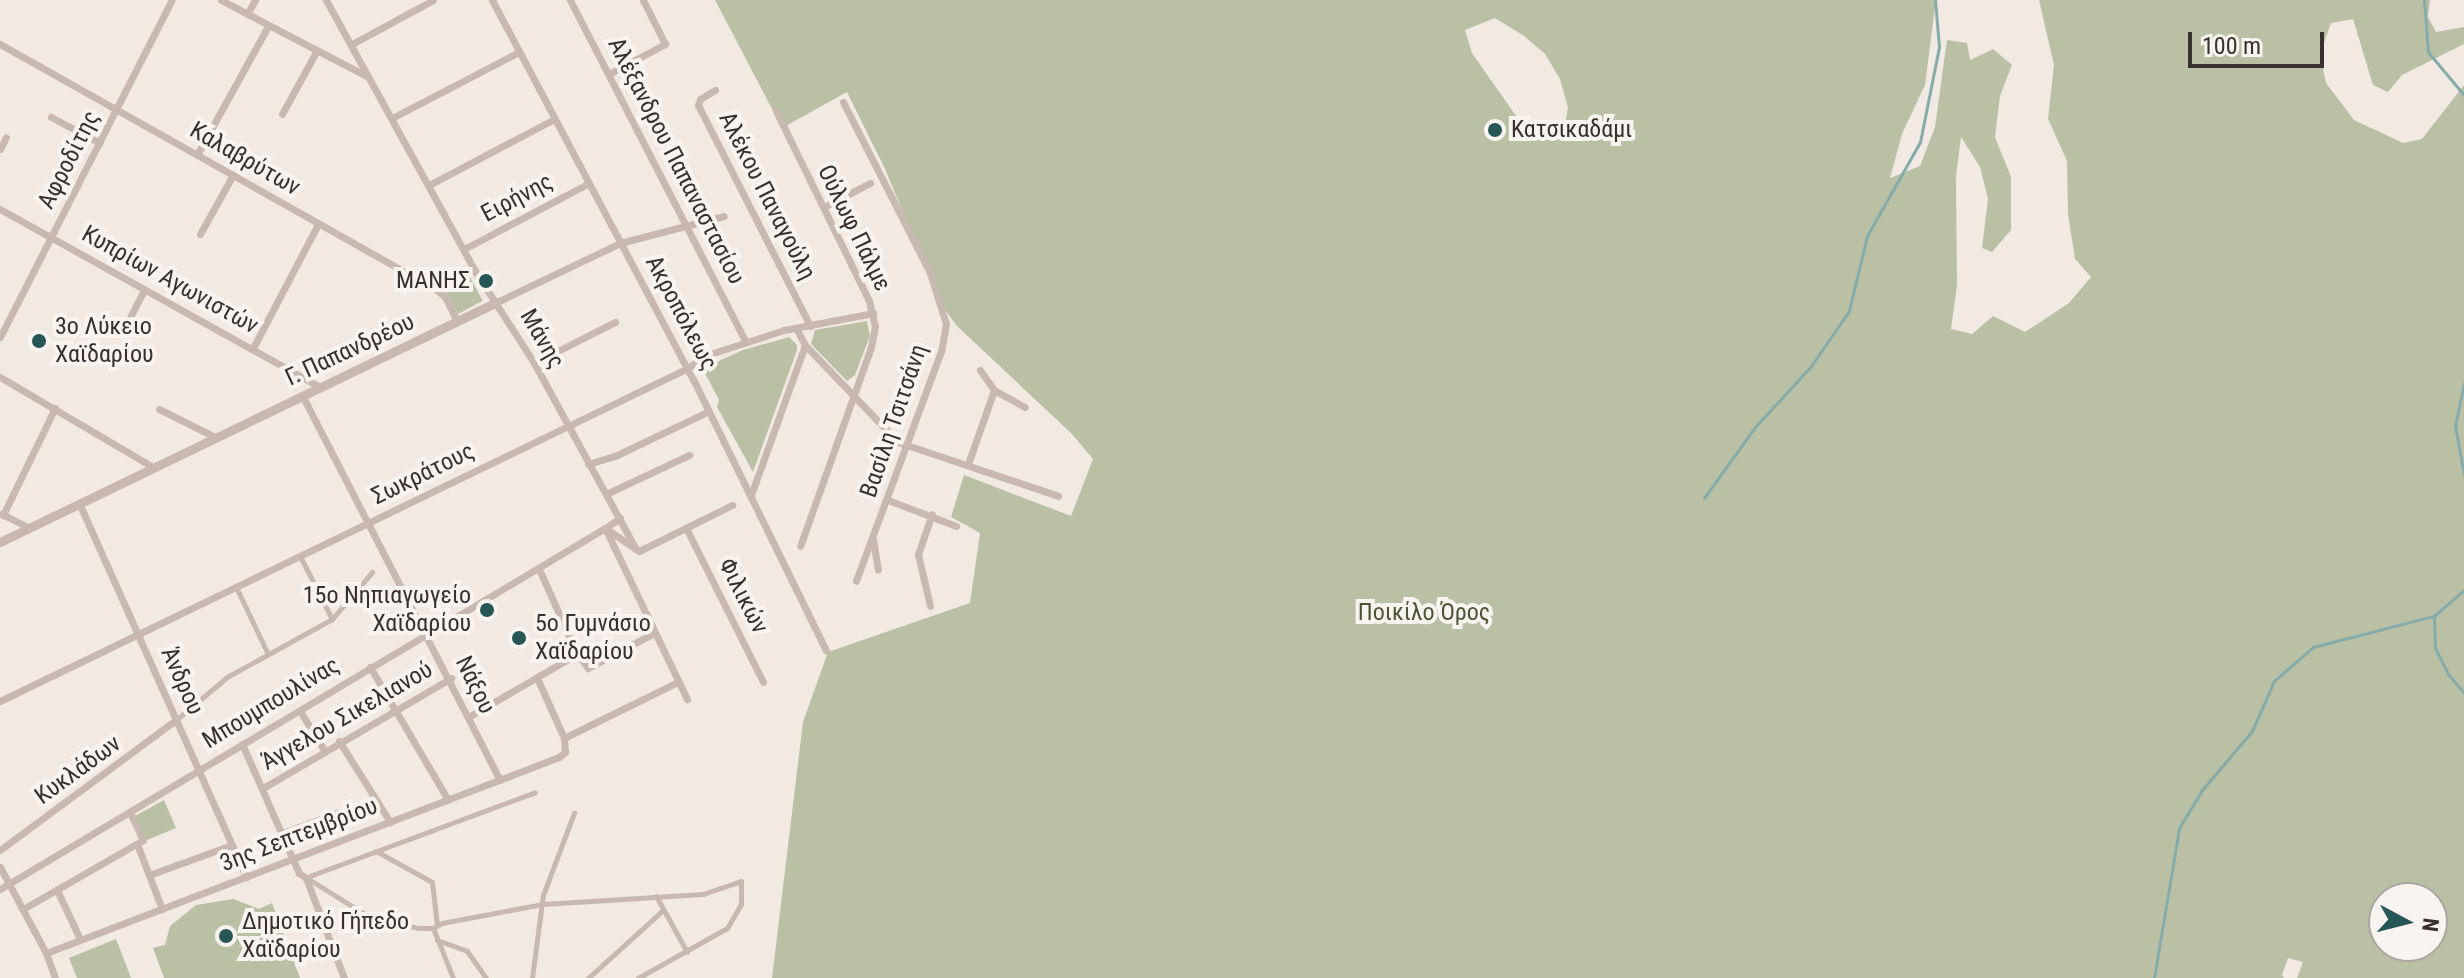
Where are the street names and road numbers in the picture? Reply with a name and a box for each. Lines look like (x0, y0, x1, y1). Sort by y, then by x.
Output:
street label: Αλέξανδρου Παπαναστασίου (601, 33, 751, 289)
street label: Αφροδίτης (32, 106, 106, 214)
street label: Αλέκου Παναγούλη (712, 107, 822, 285)
street label: Καλαβρύτων (185, 116, 305, 202)
street label: Ούλωφ Πάλμε (811, 160, 897, 296)
street label: Ειρήνης (476, 167, 558, 229)
street label: Κυπρίων Αγωνιστών (77, 220, 263, 340)
street label: Ακροπόλεως (639, 251, 723, 375)
street label: Μάνης (514, 304, 570, 374)
street label: Γ. Παπανδρέου (281, 308, 419, 392)
street label: Βασίλη Τσιτσάνη (854, 341, 934, 501)
street label: Σωκράτους (367, 437, 479, 511)
street label: Φιλικών (712, 554, 774, 638)
street label: Άνδρου (154, 643, 210, 719)
street label: Μπουμπουλίνας (197, 651, 345, 755)
street label: Νάξου (449, 651, 501, 719)
street label: Άγγελου Σικελιανού (256, 655, 438, 777)
street label: Κυκλάδων (30, 729, 126, 811)
street label: 3ης Σεπτεμβρίου (216, 792, 382, 878)

